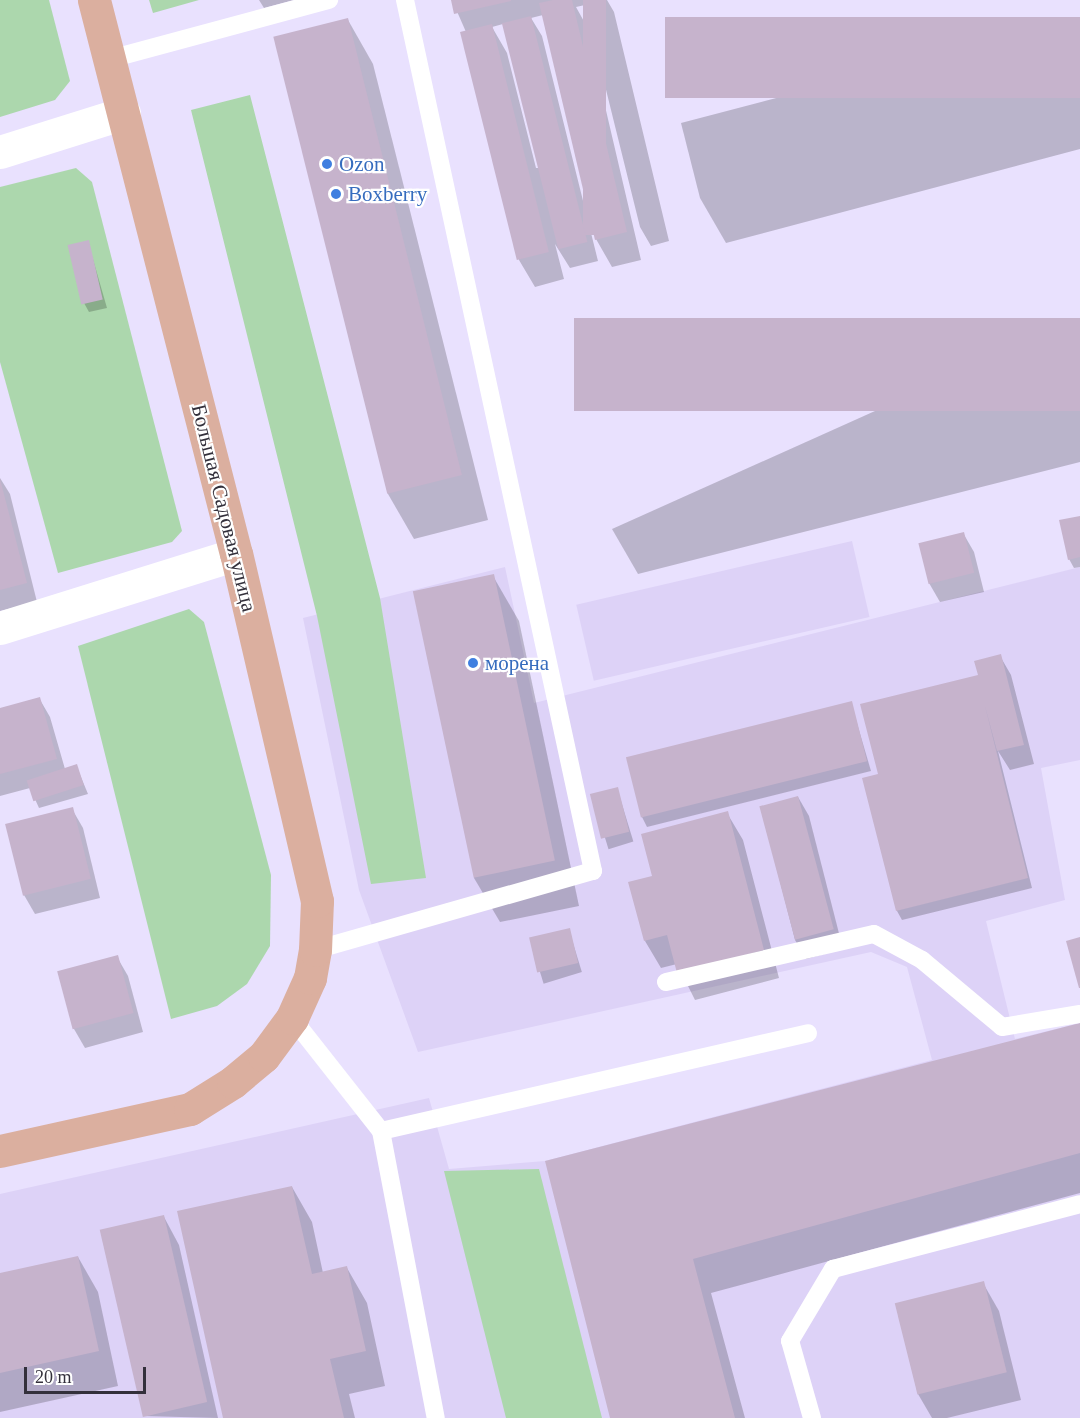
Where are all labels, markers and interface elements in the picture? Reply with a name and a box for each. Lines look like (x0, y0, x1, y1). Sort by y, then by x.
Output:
place label: Ozon (339, 151, 384, 177)
marker: Ozon (320, 157, 334, 171)
place label: Boxberry (348, 181, 427, 207)
marker: Boxberry (329, 187, 343, 201)
street label: Большая Садовая улица (186, 402, 262, 614)
place label: морена (485, 650, 549, 676)
marker: морена (466, 656, 480, 670)
scale bar (27, 1355, 148, 1393)
text: 20 m (35, 1367, 72, 1387)

